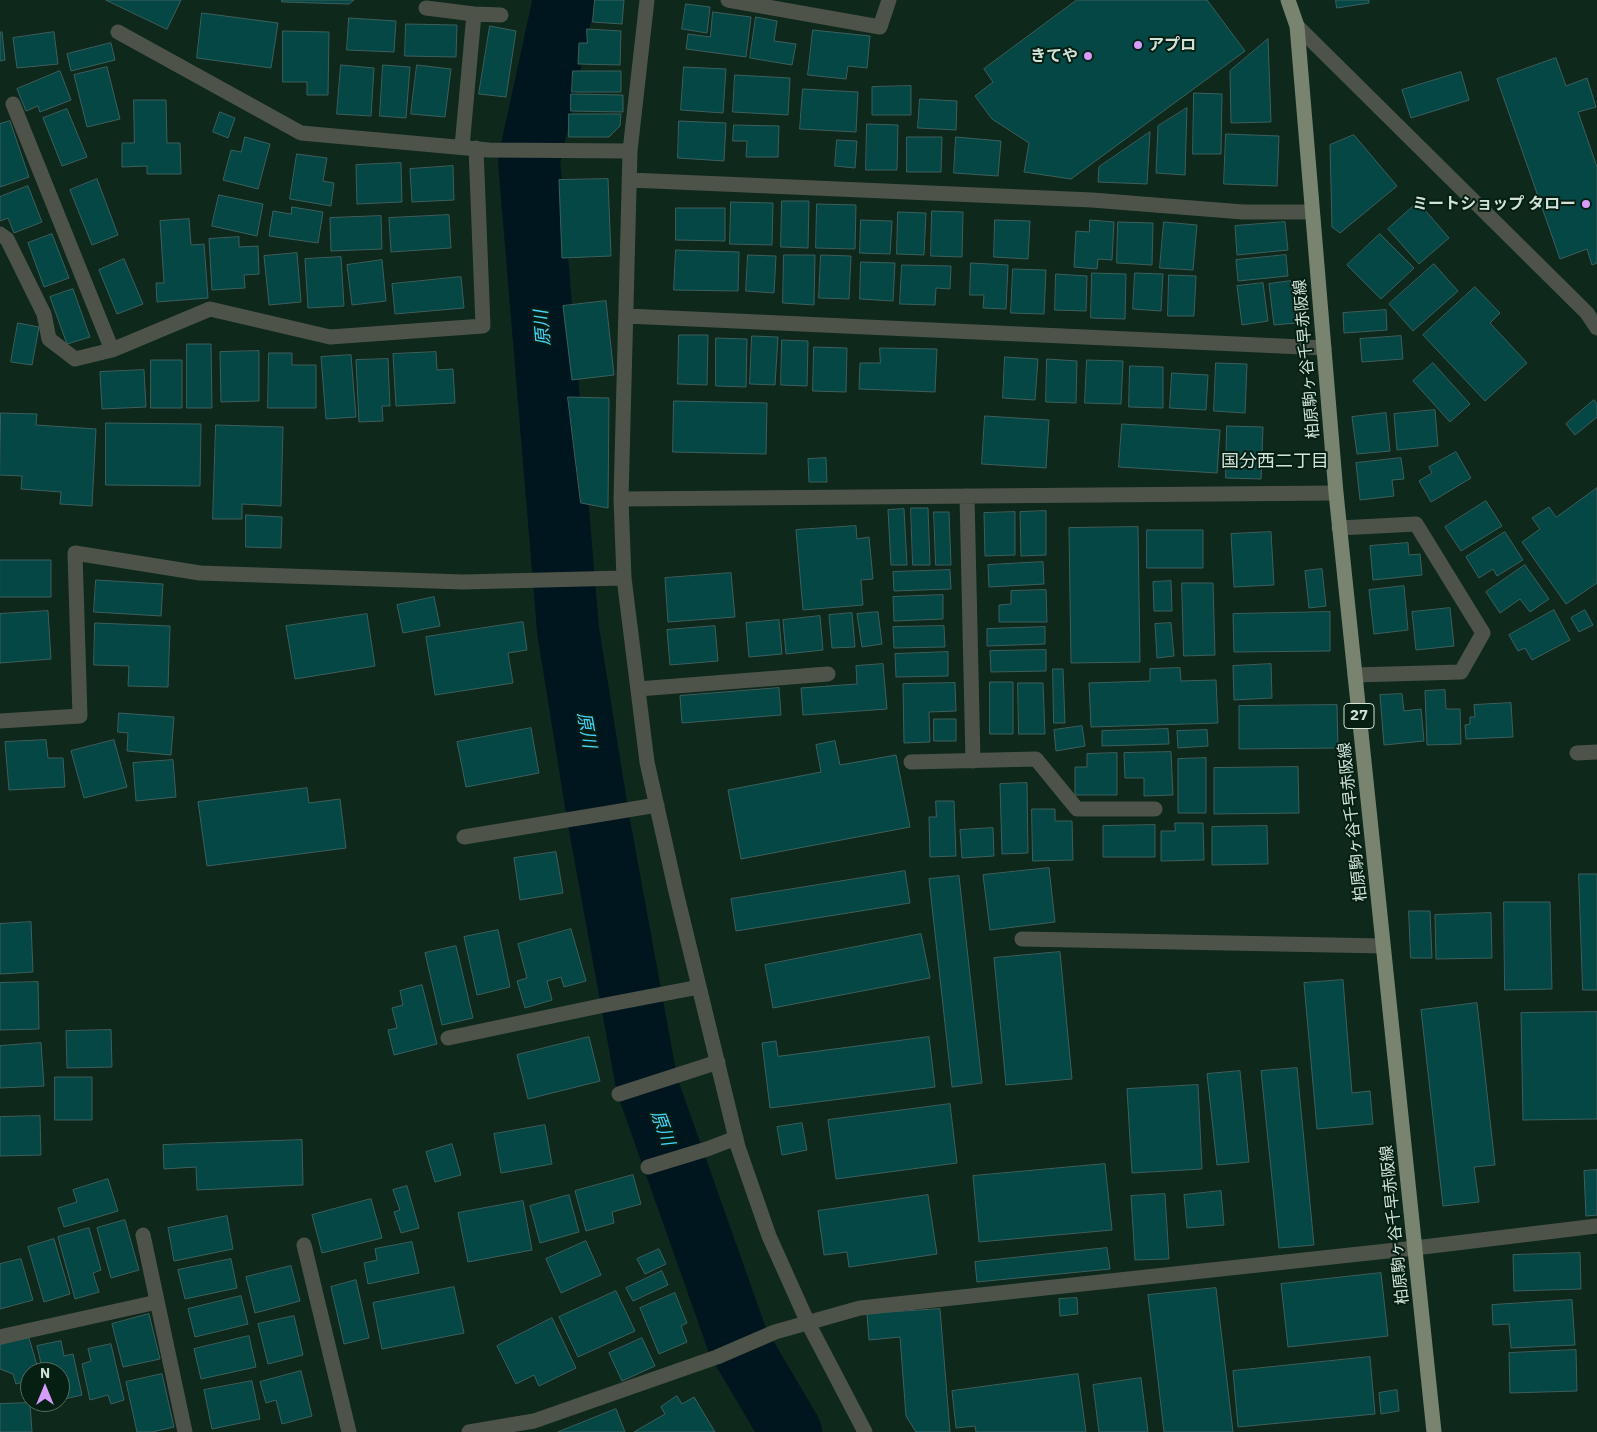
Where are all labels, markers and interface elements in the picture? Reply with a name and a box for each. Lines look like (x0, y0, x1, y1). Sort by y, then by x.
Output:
place label: アプロ (1148, 35, 1196, 55)
marker: アプロ (1132, 39, 1144, 51)
place label: きてや (1030, 46, 1078, 66)
marker: きてや (1082, 50, 1094, 62)
place label: ミートショップ タロー (1412, 194, 1576, 214)
marker: ミートショップ タロー (1580, 198, 1592, 210)
street label: 柏原駒ヶ谷千早赤阪線 (1290, 278, 1324, 440)
water label: 原川 (531, 309, 555, 347)
district label: 国分西二丁目 (1221, 451, 1329, 473)
road number: 27 (1344, 704, 1374, 728)
water label: 原川 (572, 710, 600, 750)
street label: 柏原駒ヶ谷千早赤阪線 (1335, 741, 1371, 903)
water label: 原川 (646, 1107, 678, 1149)
street label: 柏原駒ヶ谷千早赤阪線 (1377, 1144, 1413, 1306)
north arrow (20, 1362, 70, 1412)
text: N (40, 1364, 50, 1382)

